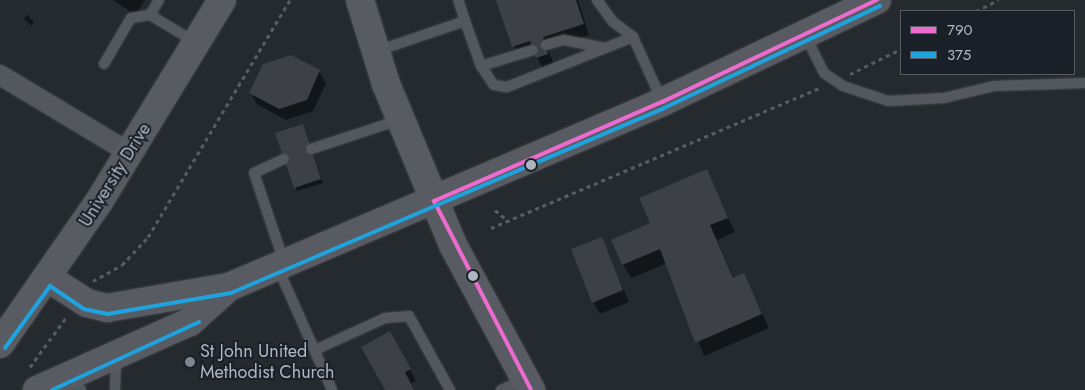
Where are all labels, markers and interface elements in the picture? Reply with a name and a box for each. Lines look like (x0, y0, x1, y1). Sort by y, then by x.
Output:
legend (900, 10, 1075, 75)
text: 790 (947, 19, 973, 41)
text: 375 (947, 44, 971, 66)
street label: University Drive (75, 119, 155, 231)
unlabelled marker (526, 160, 536, 170)
unlabelled marker (468, 271, 478, 281)
place label: St John United Methodist Church (200, 341, 335, 384)
marker: St John United Methodist Church (184, 356, 196, 368)

